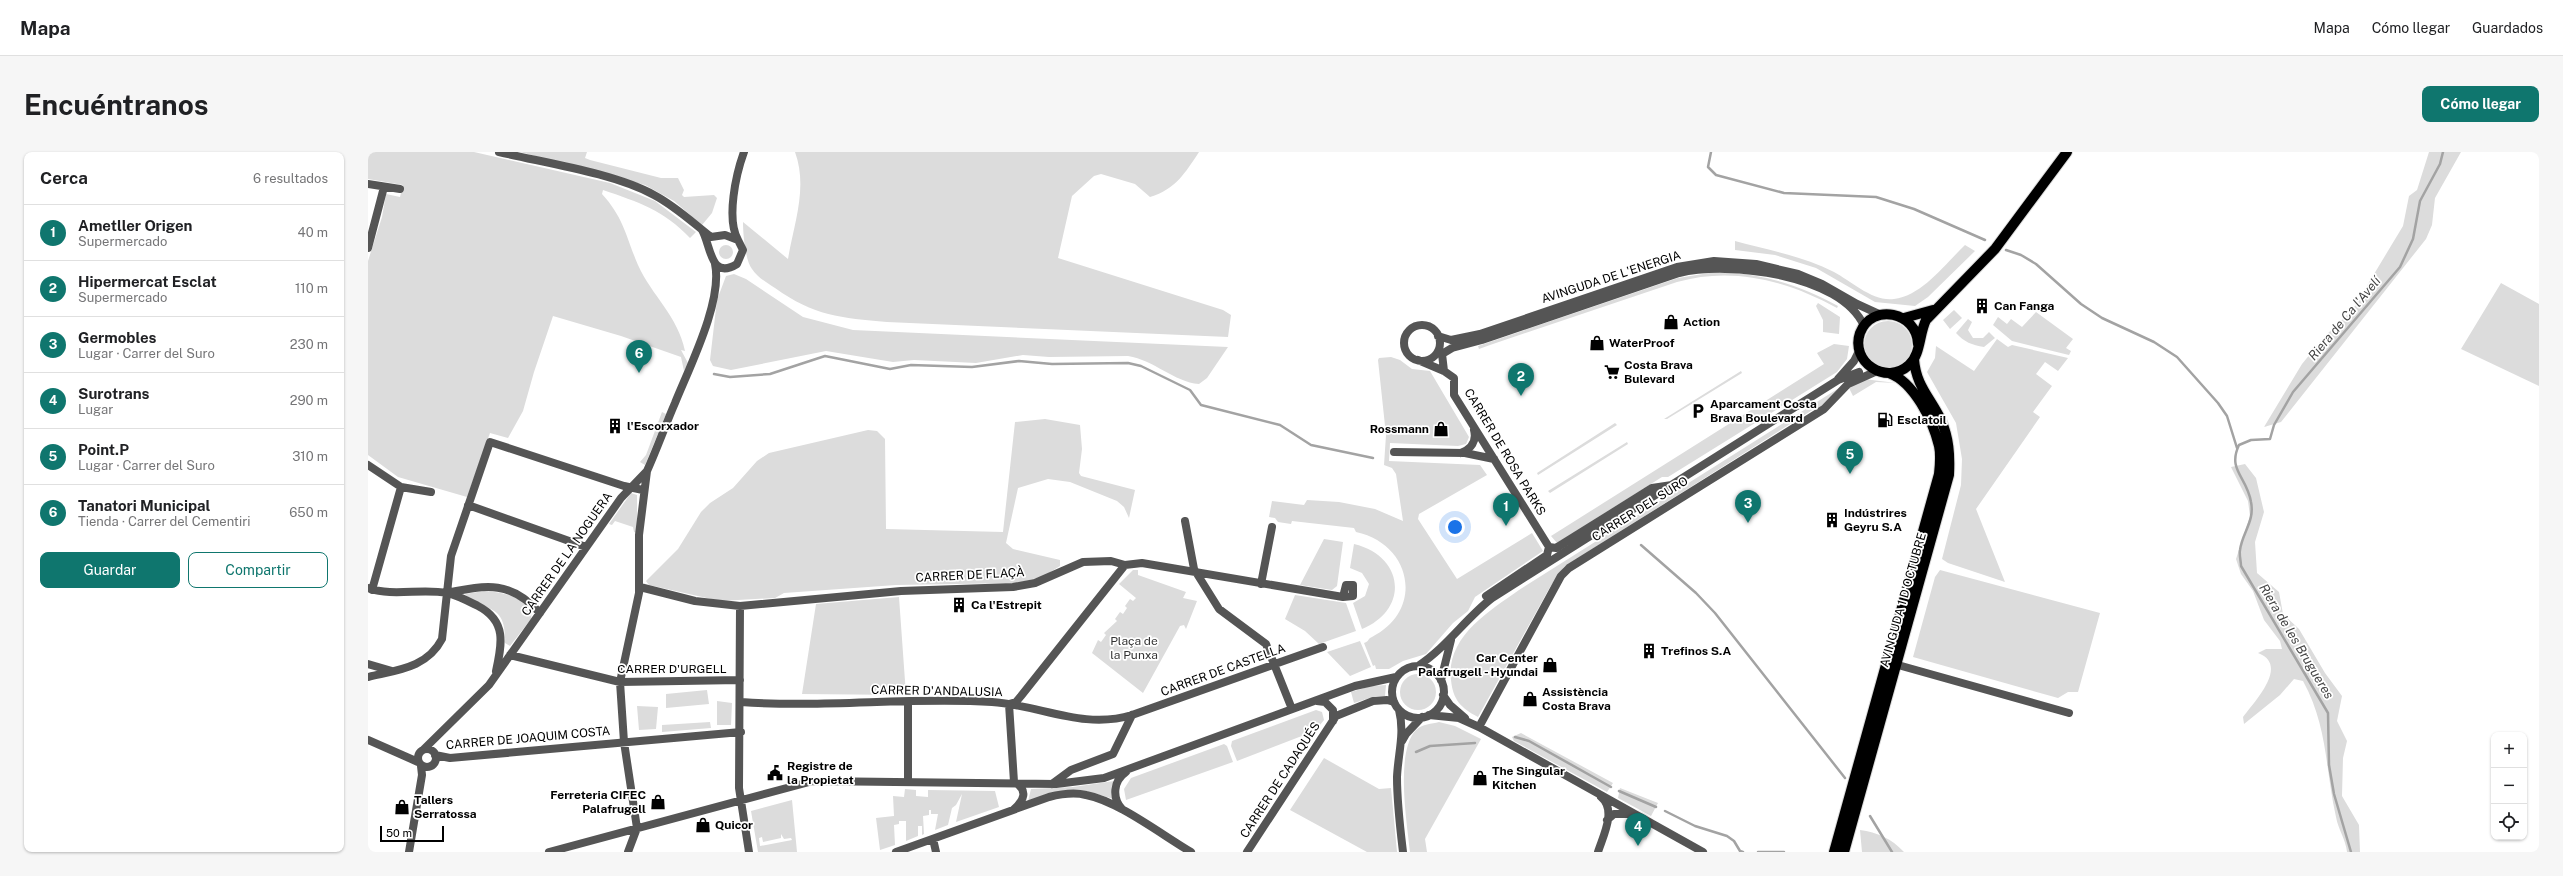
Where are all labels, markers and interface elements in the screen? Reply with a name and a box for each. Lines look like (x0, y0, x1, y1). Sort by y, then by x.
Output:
text: Mapa (20, 17, 70, 39)
text: Mapa (2314, 20, 2350, 36)
text: Cómo llegar (2372, 20, 2450, 36)
text: Guardados (2472, 20, 2543, 36)
button: Cómo llegar (2422, 86, 2539, 122)
text: Encuéntranos (24, 88, 209, 121)
text: Cerca (40, 168, 88, 188)
text: 6 resultados (253, 171, 328, 186)
text: Ametller Origen (78, 217, 193, 234)
text: 1 (50, 225, 56, 240)
text: 40 m (297, 225, 328, 240)
text: Supermercado (78, 234, 167, 249)
street label: AVINGUDA DE L'ENERGIA (1540, 248, 1683, 306)
water label: Riera de Ca l'Avelí (2305, 272, 2385, 363)
text: Hipermercat Esclat (78, 273, 217, 290)
text: 2 (49, 281, 57, 296)
text: 110 m (295, 281, 328, 296)
text: Supermercado (78, 290, 167, 305)
building icon: Can Fanga (1973, 297, 1991, 315)
place label: Can Fanga (1994, 299, 2055, 313)
shop icon: Action (1662, 313, 1680, 331)
place label: Action (1683, 315, 1720, 329)
text: Germobles (78, 329, 156, 346)
shop icon: WaterProof (1588, 334, 1606, 352)
place label: WaterProof (1609, 336, 1675, 350)
text: 3 (49, 337, 57, 352)
text: 230 m (290, 337, 328, 352)
pin: 6 (626, 340, 652, 373)
text: Lugar · Carrer del Suro (78, 346, 215, 361)
place label: Costa Brava Bulevard (1624, 358, 1693, 386)
pin: 2 (1508, 363, 1534, 396)
supermarket icon: Costa Brava Bulevard (1603, 363, 1621, 381)
text: Surotrans (78, 385, 149, 402)
street label: CARRER DE ROSA PARKS (1462, 386, 1548, 518)
text: 4 (49, 393, 57, 408)
text: 290 m (290, 393, 328, 408)
place label: Aparcament Costa Brava Boulevard (1710, 397, 1817, 425)
text: Lugar (78, 402, 113, 417)
parking icon: Aparcament Costa Brava Boulevard (1689, 402, 1707, 420)
fuel station icon: Esclatoil (1876, 411, 1894, 429)
place label: Esclatoil (1897, 413, 1947, 427)
building icon: l'Escorxador (606, 417, 624, 435)
place label: l'Escorxador (627, 419, 699, 433)
shop icon: Rossmann (1432, 420, 1450, 438)
place label: Rossmann (1370, 422, 1429, 436)
text: Point.P (78, 441, 129, 458)
pin: 5 (1837, 441, 1863, 474)
text: 5 (49, 449, 57, 464)
text: 310 m (292, 449, 328, 464)
text: Lugar · Carrer del Suro (78, 458, 215, 473)
street label: CARRER DEL SURO (1589, 474, 1691, 544)
street label: CARRER DE LA NOGUERA (519, 489, 615, 619)
pin: 3 (1735, 490, 1761, 523)
pin: 1 (1493, 493, 1519, 526)
text: Tanatori Municipal (78, 497, 210, 514)
text: 6 (49, 505, 57, 520)
text: 650 m (289, 505, 328, 520)
place label: Indústrires Geyru S.A (1844, 506, 1907, 534)
building icon: Indústrires Geyru S.A (1823, 511, 1841, 529)
text: Tienda · Carrer del Cementiri (78, 514, 251, 529)
your location (1445, 517, 1465, 537)
street label: AVINGUDA 1 D'OCTUBRE (1877, 531, 1929, 669)
button: Guardar (40, 552, 180, 588)
button: Compartir (188, 552, 328, 588)
street label: CARRER DE FLAÇÀ (915, 565, 1025, 585)
water label: Riera de les Brugueres (2256, 581, 2337, 702)
building icon: Ca l'Estrepit (950, 596, 968, 614)
place label: Ca l'Estrepit (971, 598, 1042, 612)
park label: Plaça de la Punxa (1110, 634, 1158, 662)
street label: CARRER DE CASTELLA (1159, 641, 1288, 699)
building icon: Trefinos S.A (1640, 642, 1658, 660)
place label: Trefinos S.A (1661, 644, 1732, 658)
place label: Car Center Palafrugell - Hyundai (1418, 651, 1538, 679)
shop icon: Car Center Palafrugell - Hyundai (1541, 656, 1559, 674)
street label: CARRER D'URGELL (617, 662, 727, 676)
street label: CARRER D'ANDALUSIA (871, 683, 1003, 699)
place label: Assistència Costa Brava (1542, 685, 1611, 713)
shop icon: Assistència Costa Brava (1521, 690, 1539, 708)
street label: CARRER DE CADAQUÉS (1237, 719, 1323, 841)
street label: CARRER DE JOAQUIM COSTA (445, 724, 611, 752)
map controls (2491, 732, 2527, 840)
button: + (2491, 732, 2527, 768)
place label: Registre de la Propietat (787, 759, 854, 787)
public building icon: Registre de la Propietat (766, 764, 784, 782)
place label: The Singular Kitchen (1492, 764, 1565, 792)
button: − (2491, 768, 2527, 804)
shop icon: The Singular Kitchen (1471, 769, 1489, 787)
place label: Ferreteria CIFEC Palafrugell (550, 788, 646, 816)
place label: Tallers Serratossa (414, 793, 477, 821)
shop icon: Ferreteria CIFEC Palafrugell (649, 793, 667, 811)
shop icon: Tallers Serratossa (393, 798, 411, 816)
button: locate (2491, 804, 2527, 840)
pin: 4 (1625, 813, 1651, 846)
shop icon: Quicor (694, 816, 712, 834)
place label: Quicor (715, 818, 753, 832)
scale bar (380, 824, 444, 843)
text: 50 m (386, 827, 412, 839)

